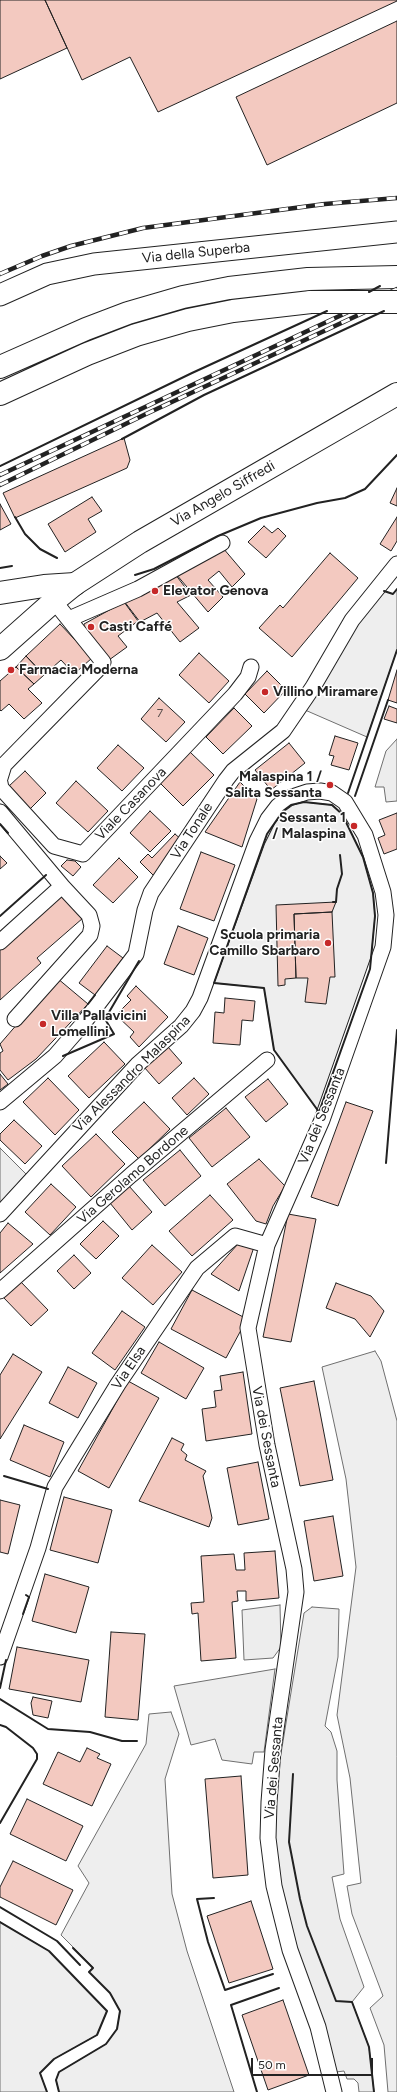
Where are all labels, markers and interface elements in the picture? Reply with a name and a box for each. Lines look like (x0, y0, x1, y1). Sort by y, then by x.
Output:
street label: Via della Superba (141, 239, 251, 267)
street label: Via Angelo Siffredi (168, 457, 278, 531)
place label: Elevator Genova (163, 583, 268, 599)
marker: Elevator Genova (150, 586, 160, 596)
place label: Casti Caffé (99, 619, 172, 635)
marker: Casti Caffé (86, 622, 96, 632)
place label: Farmacia Moderna (19, 662, 138, 678)
marker: Farmacia Moderna (6, 665, 16, 675)
place label: Villino Miramare (273, 684, 378, 700)
marker: Villino Miramare (260, 687, 270, 697)
house number: 7 (157, 706, 163, 720)
street label: Viale Casanova (92, 764, 170, 844)
place label: Malaspina 1 / Salita Sessanta (225, 769, 322, 802)
marker: Malaspina 1 / Salita Sessanta (325, 780, 335, 790)
street label: Via Tonale (167, 800, 217, 862)
place label: Sessanta 1 / Malaspina (272, 810, 346, 842)
marker: Sessanta 1 / Malaspina (349, 821, 359, 831)
place label: Scuola primaria Camillo Sbarbaro (209, 927, 320, 960)
marker: Scuola primaria Camillo Sbarbaro (323, 938, 333, 948)
place label: Villa Pallavicini Lomellini (51, 1008, 147, 1040)
street label: Via Alessandro Malaspina (70, 1012, 194, 1136)
marker: Villa Pallavicini Lomellini (38, 1019, 48, 1029)
street label: Via dei Sessanta (295, 1065, 349, 1167)
street label: Via Gerolamo Bordone (74, 1122, 192, 1228)
street label: Via Elsa (108, 1343, 150, 1393)
street label: Via dei Sessanta (248, 1385, 284, 1489)
street label: Via dei Sessanta (261, 1716, 287, 1820)
scale bar (253, 2050, 375, 2076)
text: 50 m (258, 2058, 286, 2072)

